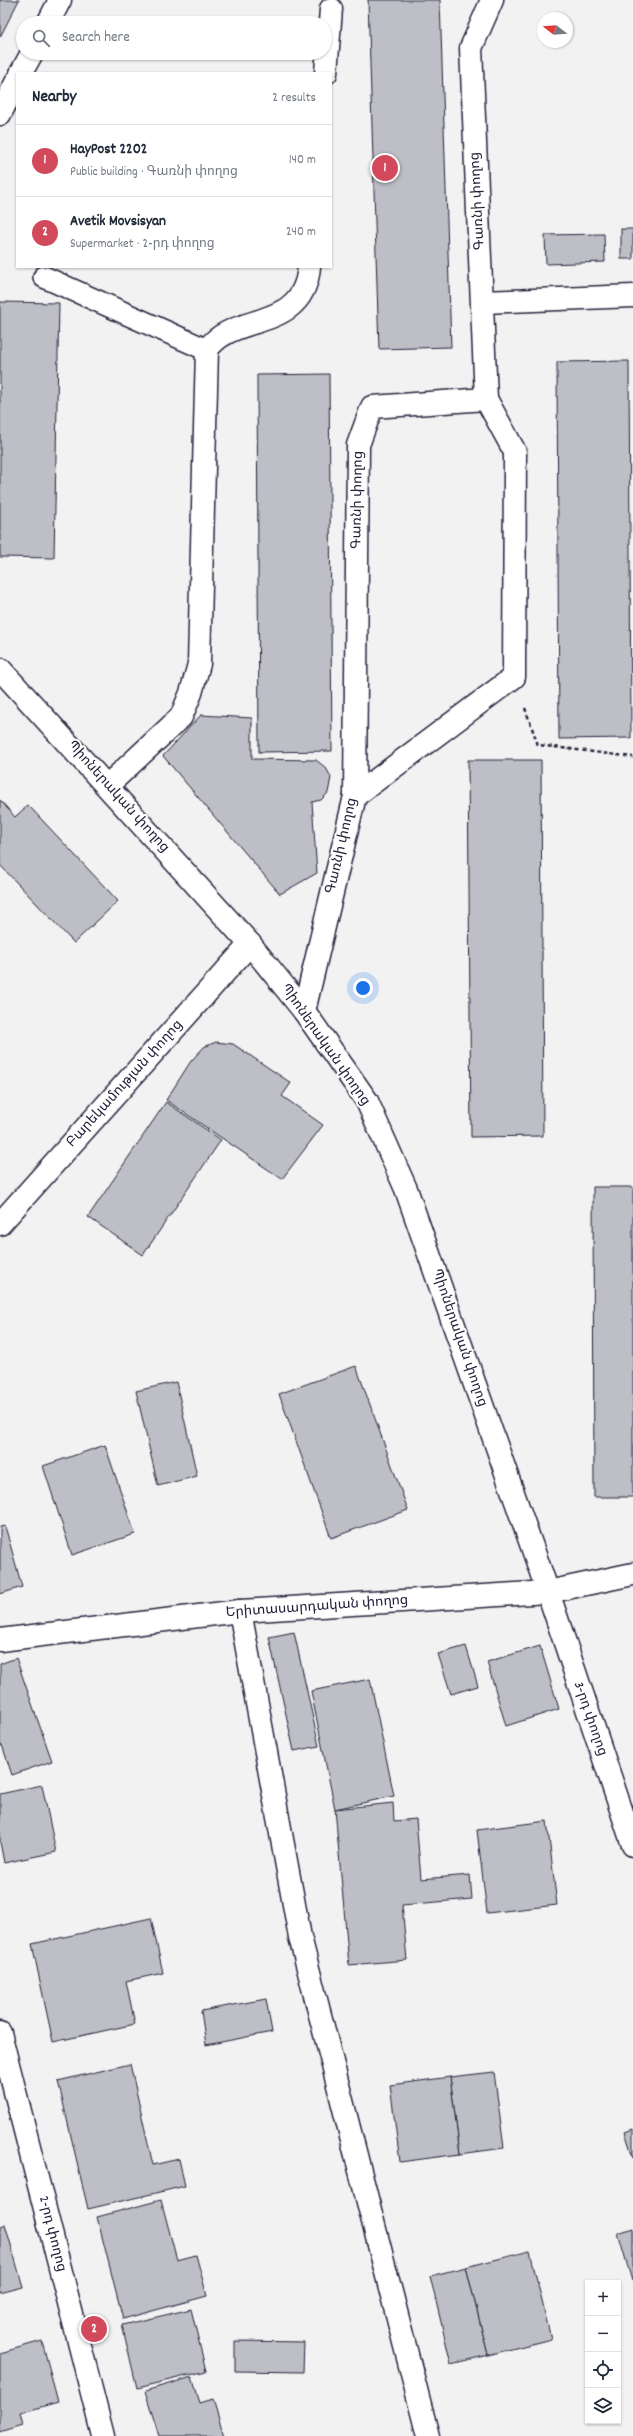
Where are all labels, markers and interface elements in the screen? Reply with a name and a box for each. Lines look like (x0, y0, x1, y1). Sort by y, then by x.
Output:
north arrow (537, 12, 573, 48)
search box (16, 16, 332, 60)
icon: search (30, 27, 52, 49)
text: Search here (62, 27, 130, 49)
text: Nearby (32, 86, 76, 110)
text: 2 results (272, 89, 316, 108)
text: HayPost 2202 (70, 139, 147, 161)
text: 1 (44, 151, 46, 170)
text: 140 m (289, 151, 316, 170)
street label: Գառնի փողոց (465, 151, 491, 251)
pin: 1 (372, 153, 398, 183)
text: Public building · Գառնի փողոց (70, 163, 238, 182)
text: Avetik Movsisyan (70, 211, 166, 233)
text: 2 (42, 223, 48, 242)
text: 240 m (286, 223, 316, 242)
text: Supermarket · 2-րդ փողոց (70, 235, 215, 254)
street label: Գառնի փողոց (347, 451, 369, 549)
street label: Պիոներական փողոց (62, 737, 174, 857)
street label: Գառնի փողոց (321, 796, 363, 896)
your location (353, 978, 373, 998)
street label: Պիոներական փողոց (275, 980, 375, 1110)
street label: Բարեկամության փողոց (62, 1016, 188, 1152)
street label: Պիոներական փողոց (426, 1266, 492, 1410)
street label: Երիտասարդական փողոց (225, 1591, 409, 1623)
street label: 3-րդ փողոց (568, 1679, 612, 1759)
street label: 2-րդ փողոց (33, 2194, 71, 2274)
map controls (585, 2280, 621, 2424)
button: + (585, 2280, 621, 2316)
pin: 2 (81, 2314, 107, 2344)
button: − (585, 2316, 621, 2352)
button: locate (585, 2352, 621, 2388)
button: layers (585, 2388, 621, 2424)

